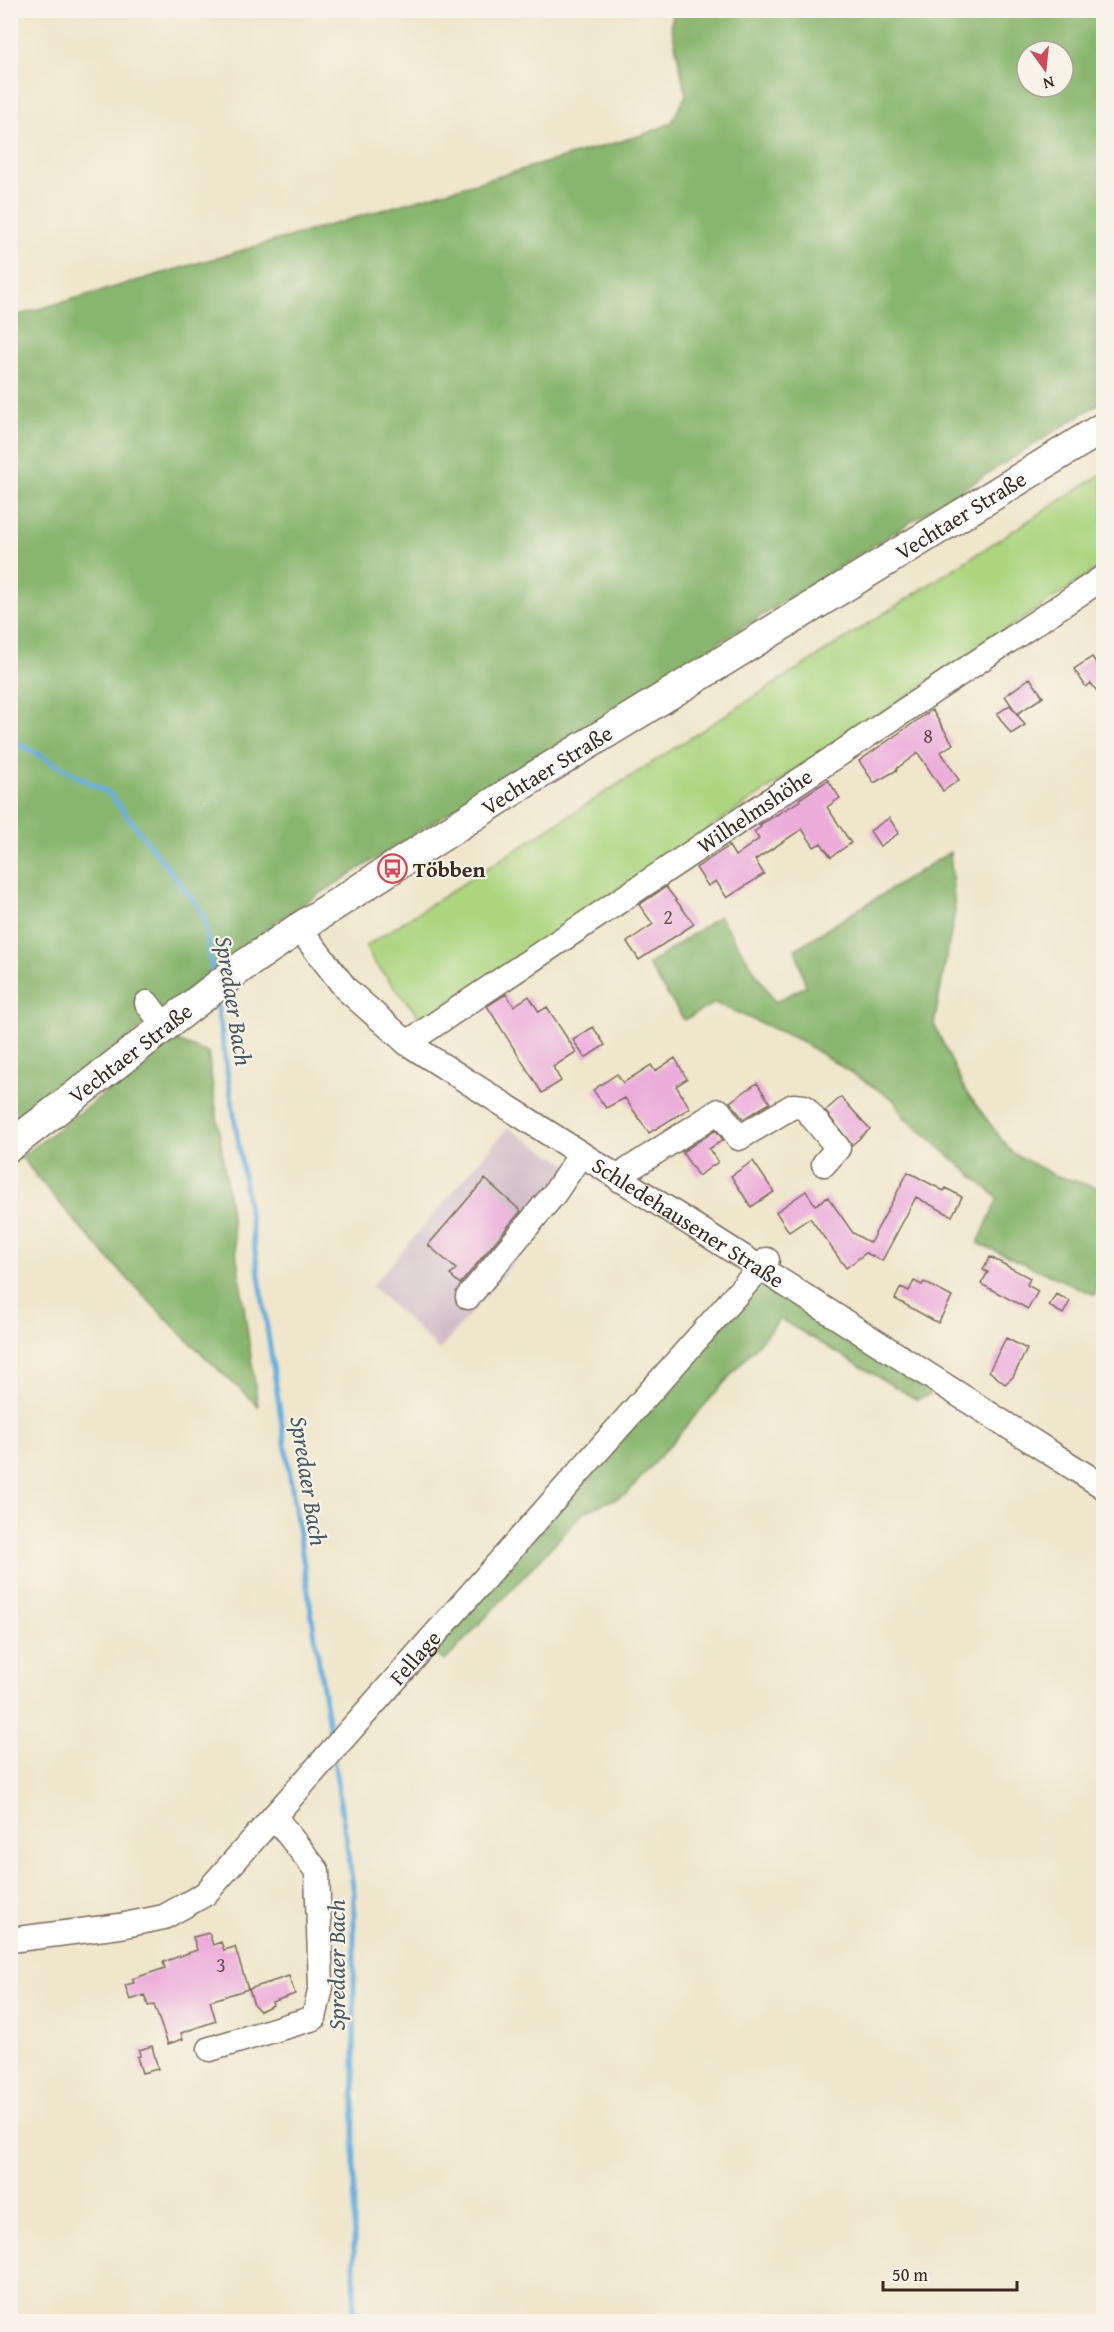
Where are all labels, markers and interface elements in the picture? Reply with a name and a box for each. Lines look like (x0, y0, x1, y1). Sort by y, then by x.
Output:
north arrow (1015, 39, 1075, 99)
text: N (1040, 71, 1057, 97)
street label: Vechtaer Straße (889, 463, 1032, 568)
street label: Vechtaer Straße (475, 717, 618, 823)
house number: 8 (923, 721, 933, 750)
street label: Wilhelmshöhe (690, 760, 819, 861)
bus stop icon: Többen (376, 853, 408, 885)
place label: Többen (413, 853, 486, 885)
house number: 2 (663, 902, 673, 931)
water label: Spredaer Bach (206, 934, 262, 1068)
street label: Vechtaer Straße (62, 995, 199, 1111)
street label: Schledehausener Straße (586, 1149, 791, 1295)
water label: Spredaer Bach (281, 1414, 337, 1548)
street label: Fellage (381, 1623, 448, 1692)
water label: Spredaer Bach (319, 1899, 354, 2031)
house number: 3 (216, 1950, 226, 1979)
scale bar (883, 2254, 1016, 2292)
text: 50 m (892, 2261, 928, 2288)

